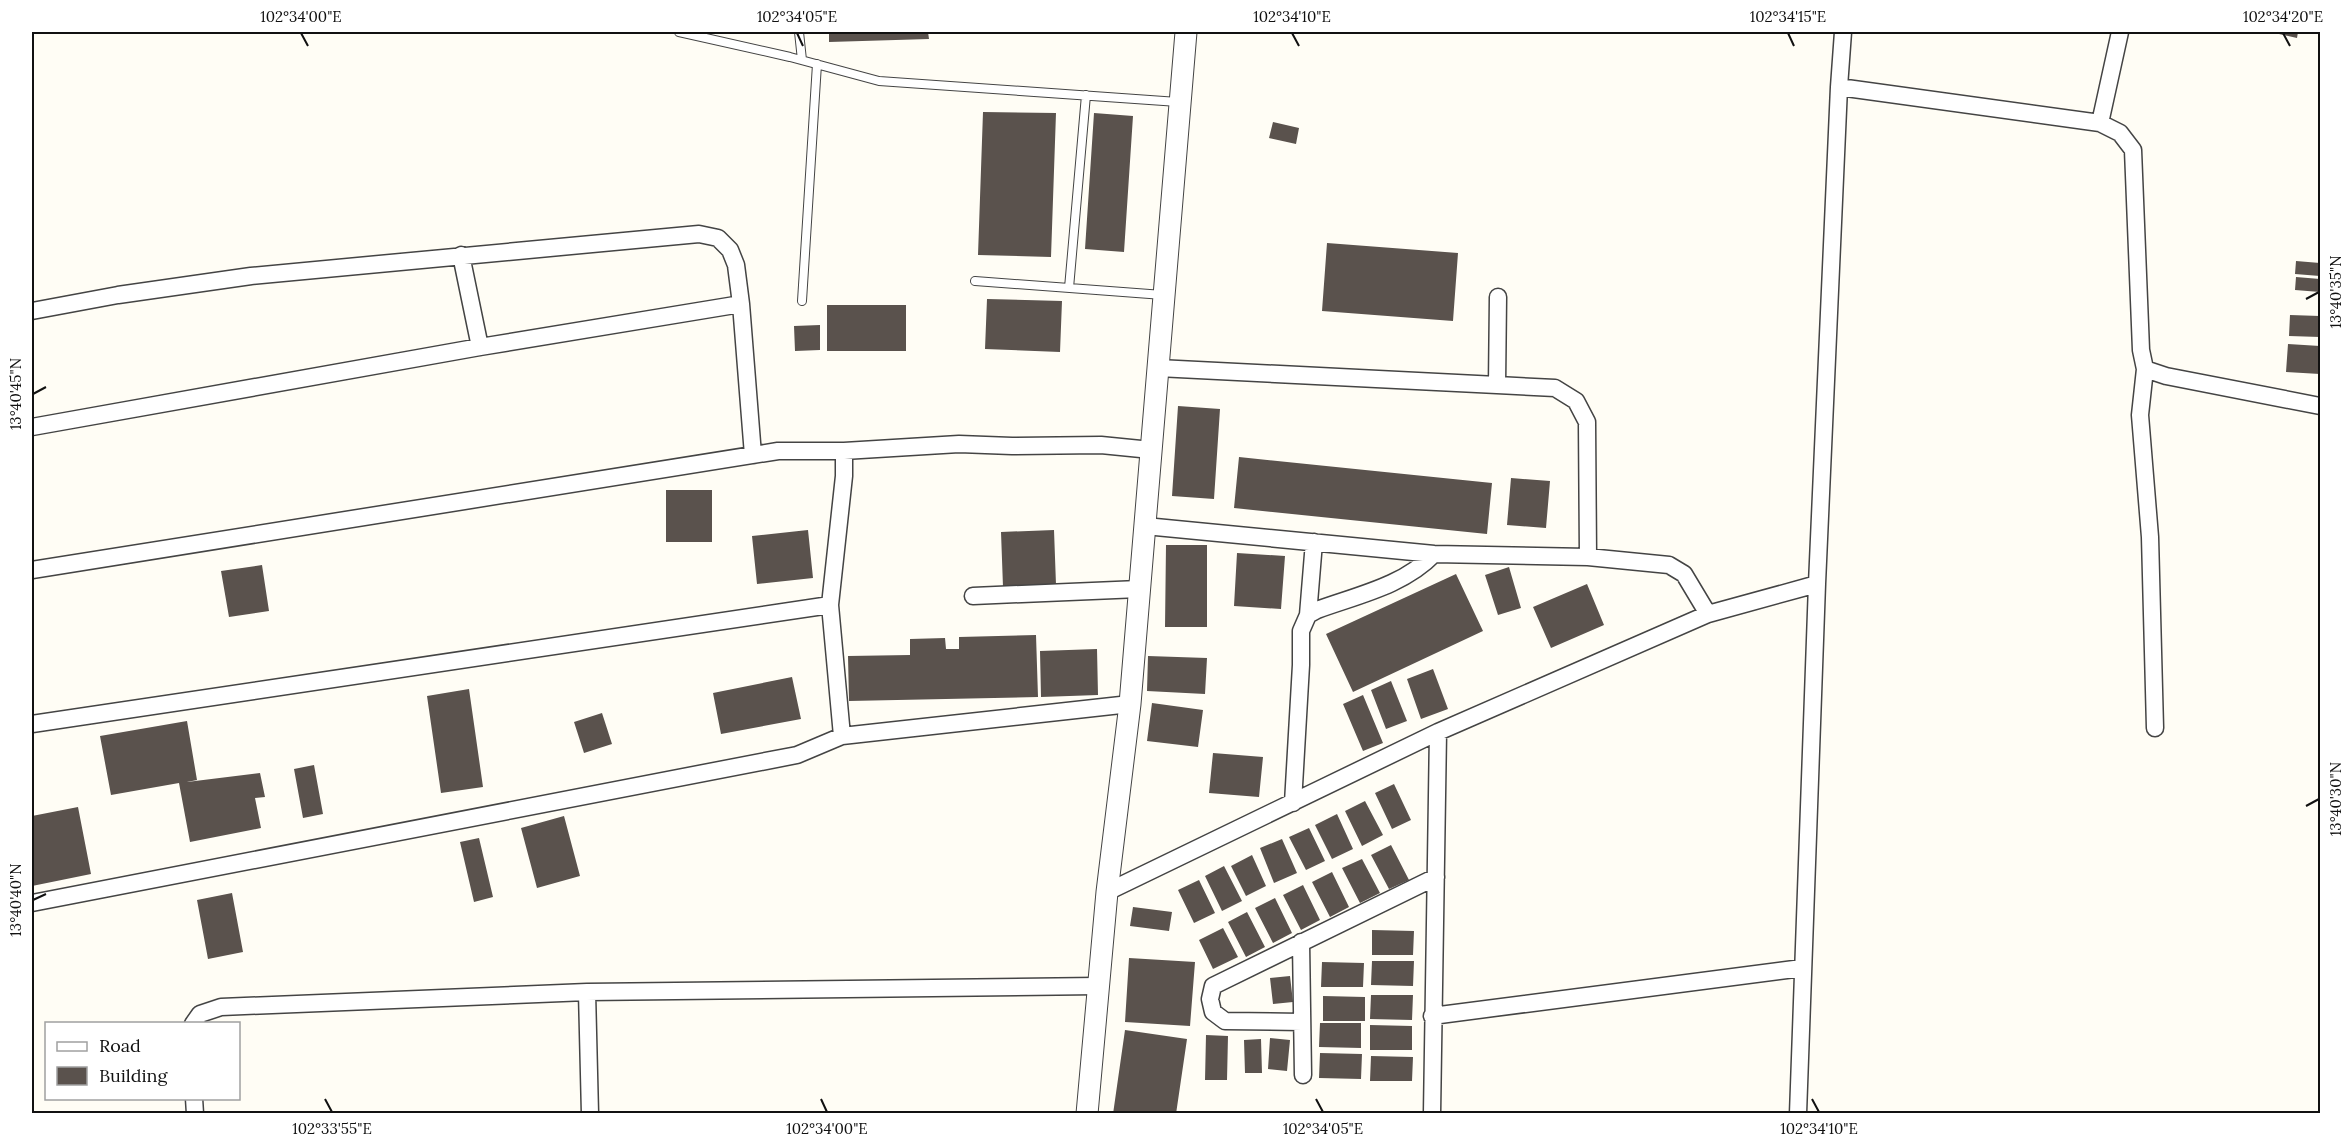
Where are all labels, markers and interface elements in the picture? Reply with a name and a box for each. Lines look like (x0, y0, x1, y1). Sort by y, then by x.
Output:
text: 102°34'00"E (260, 7, 342, 26)
text: 102°34'05"E (757, 7, 837, 26)
text: 102°34'10"E (1253, 7, 1331, 26)
text: 102°34'15"E (1750, 7, 1826, 26)
text: 102°34'20"E (2243, 7, 2323, 26)
text: 13°40'35"N (2326, 255, 2345, 329)
text: 13°40'45"N (6, 358, 25, 430)
text: 13°40'30"N (2326, 762, 2345, 836)
text: 13°40'40"N (6, 863, 25, 937)
legend (45, 1022, 240, 1100)
text: Road (99, 1034, 141, 1057)
text: Building (99, 1064, 169, 1087)
text: 102°33'55"E (292, 1119, 372, 1138)
text: 102°34'00"E (786, 1119, 868, 1138)
text: 102°34'05"E (1283, 1119, 1363, 1138)
text: 102°34'10"E (1780, 1119, 1858, 1138)

